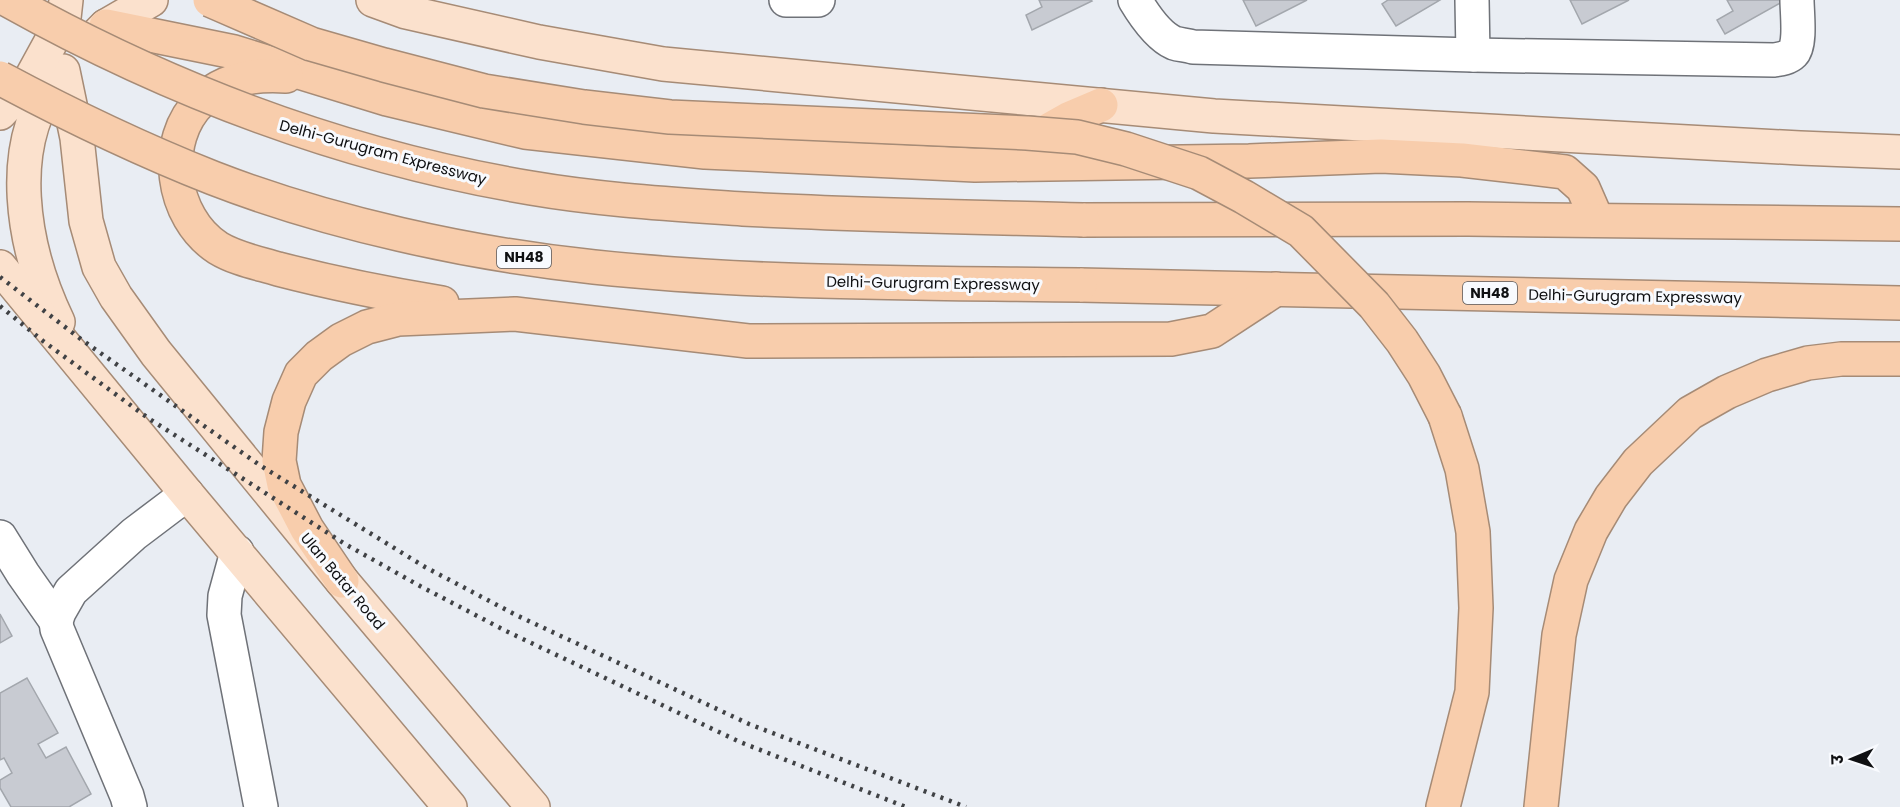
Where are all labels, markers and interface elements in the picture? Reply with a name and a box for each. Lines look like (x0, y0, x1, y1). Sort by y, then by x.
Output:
street label: Delhi-Gurugram Expressway (277, 114, 489, 190)
road number: NH48 (497, 246, 551, 268)
street label: Delhi-Gurugram Expressway (826, 271, 1040, 295)
road number: NH48 (1463, 282, 1517, 304)
street label: Delhi-Gurugram Expressway (1528, 284, 1742, 308)
street label: Ulan Batar Road (296, 528, 390, 634)
north arrow (1822, 729, 1882, 789)
text: उ (1826, 754, 1849, 765)

